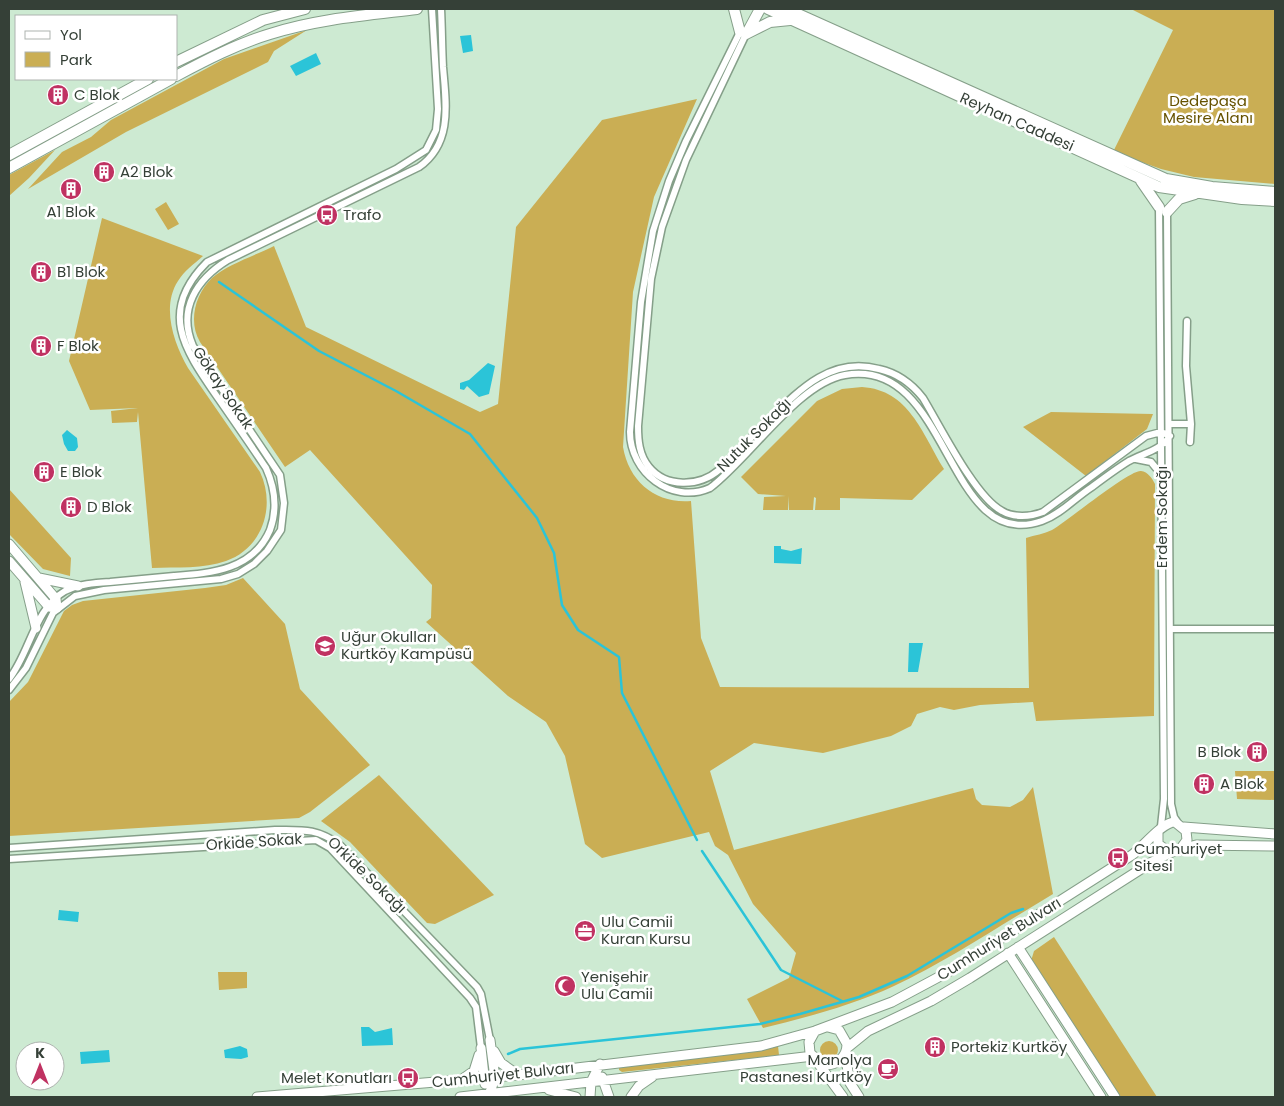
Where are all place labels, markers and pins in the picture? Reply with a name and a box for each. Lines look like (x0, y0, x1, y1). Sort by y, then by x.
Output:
building icon: C Blok (46, 83, 70, 107)
place label: C Blok (74, 84, 120, 105)
building icon: A2 Blok (92, 160, 116, 184)
place label: A2 Blok (120, 161, 173, 182)
building icon: A1 Blok (59, 177, 83, 201)
place label: A1 Blok (46, 201, 96, 222)
bus stop icon: Trafo (315, 203, 339, 227)
place label: Trafo (343, 204, 381, 225)
building icon: B1 Blok (29, 260, 53, 284)
place label: B1 Blok (57, 261, 105, 282)
building icon: F Blok (29, 334, 53, 358)
place label: F Blok (57, 335, 99, 356)
building icon: E Blok (32, 460, 56, 484)
place label: E Blok (60, 461, 102, 482)
building icon: D Blok (59, 495, 83, 519)
place label: D Blok (87, 496, 132, 517)
place label: Uğur Okulları Kurtköy Kampüsü (341, 626, 472, 664)
school or university icon: Uğur Okulları Kurtköy Kampüsü (313, 634, 337, 658)
building icon: B Blok (1245, 740, 1269, 764)
place label: B Blok (1198, 741, 1241, 762)
building icon: A Blok (1192, 772, 1216, 796)
place label: A Blok (1220, 773, 1265, 794)
place label: Cumhuriyet Sitesi (1134, 838, 1222, 876)
bus stop icon: Cumhuriyet Sitesi (1106, 846, 1130, 870)
place label: Ulu Camii Kuran Kursu (601, 911, 691, 949)
office icon: Ulu Camii Kuran Kursu (573, 919, 597, 943)
place label: Yenişehir Ulu Camii (581, 966, 653, 1004)
mosque icon: Yenişehir Ulu Camii (553, 974, 577, 998)
building icon: Portekiz Kurtköy (923, 1035, 947, 1059)
place label: Portekiz Kurtköy (951, 1036, 1068, 1057)
place label: Manolya Pastanesi Kurtköy (740, 1049, 873, 1087)
cafe icon: Manolya Pastanesi Kurtköy (876, 1057, 900, 1081)
bus stop icon: Melet Konutları (396, 1066, 420, 1090)
place label: Melet Konutları (281, 1067, 392, 1088)

